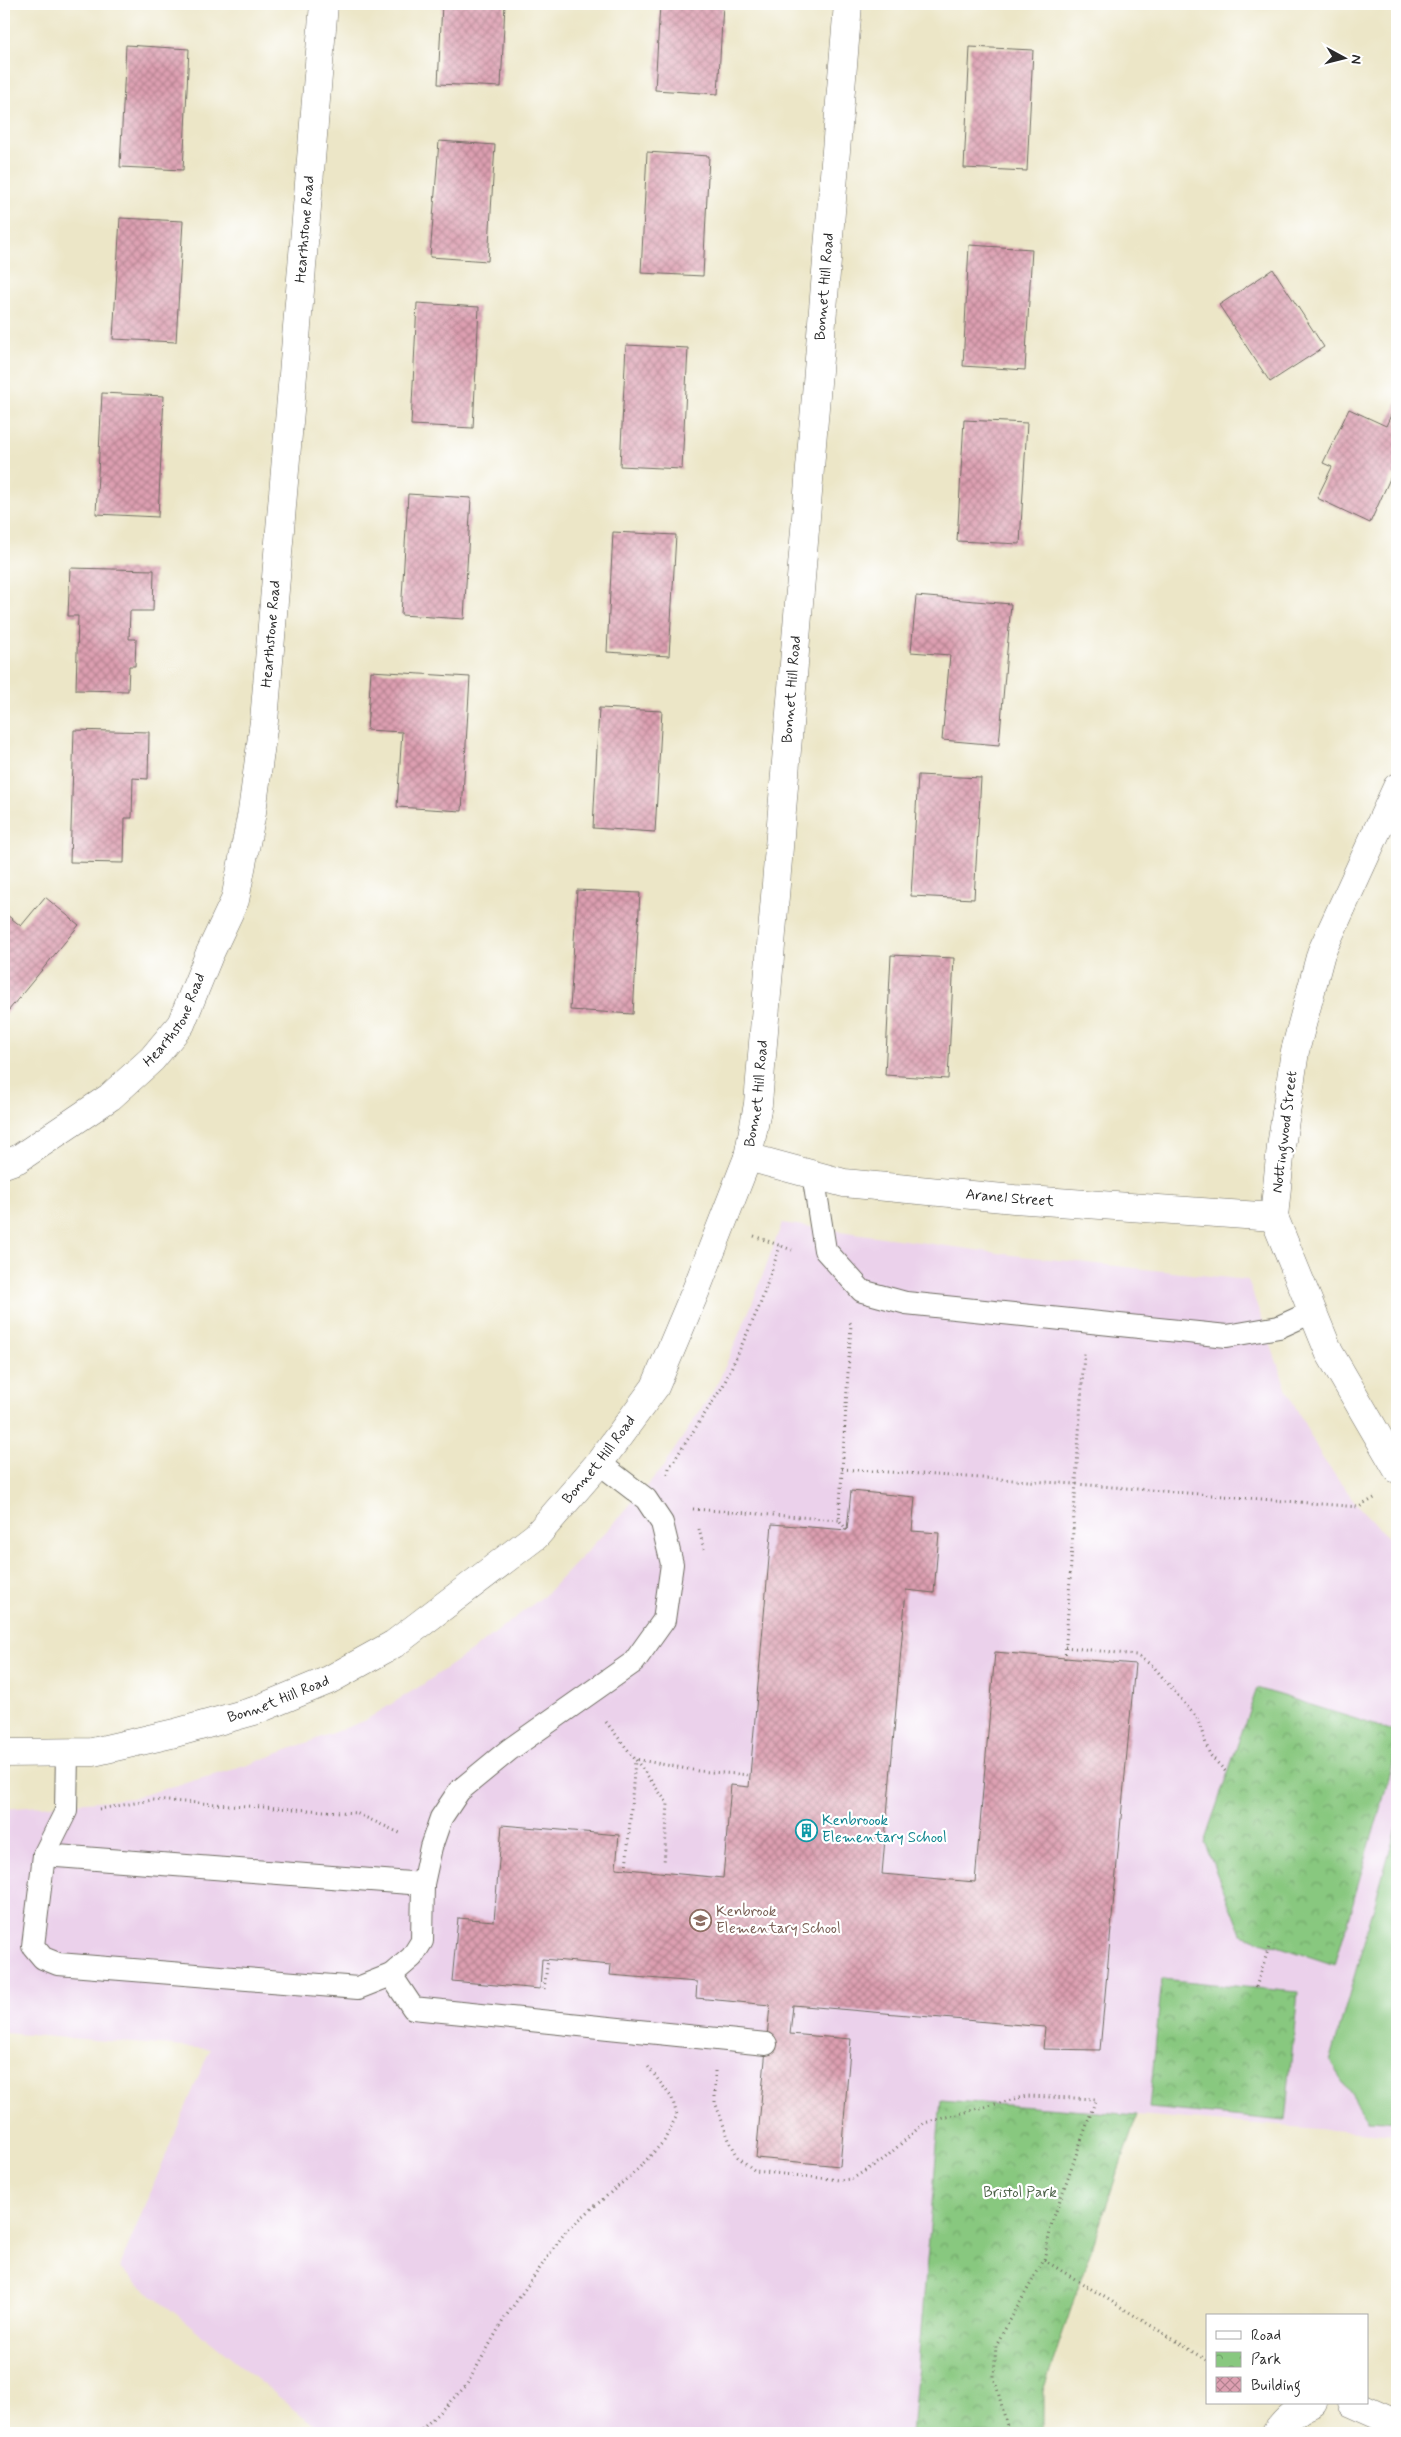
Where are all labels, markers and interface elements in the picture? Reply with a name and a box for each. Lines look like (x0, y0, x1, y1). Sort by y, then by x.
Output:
north arrow (1318, 32, 1368, 82)
text: N (1346, 54, 1365, 65)
street label: Hearthstone Road (291, 175, 320, 284)
street label: Bonnet Hill Road (811, 232, 839, 341)
street label: Hearthstone Road (257, 579, 286, 688)
street label: Bonnet Hill Road (778, 635, 806, 744)
street label: Hearthstone Road (139, 970, 211, 1072)
street label: Bonnet Hill Road (740, 1039, 773, 1149)
street label: Nottingwood Street (1268, 1069, 1303, 1194)
street label: Aranel Street (965, 1185, 1055, 1212)
street label: Bonnet Hill Road (558, 1412, 641, 1508)
street label: Bonnet Hill Road (225, 1671, 332, 1728)
place label: Kenbroook Elementary School (822, 1811, 947, 1848)
building icon: Kenbroook Elementary School (794, 1818, 818, 1842)
place label: Kenbrook Elementary School (716, 1902, 841, 1939)
school or university icon: Kenbrook Elementary School (688, 1909, 712, 1933)
park label: Bristol Park (983, 2183, 1057, 2203)
legend (1206, 2314, 1368, 2404)
text: Road (1251, 2326, 1281, 2346)
text: Park (1251, 2350, 1281, 2370)
text: Building (1251, 2376, 1301, 2397)

